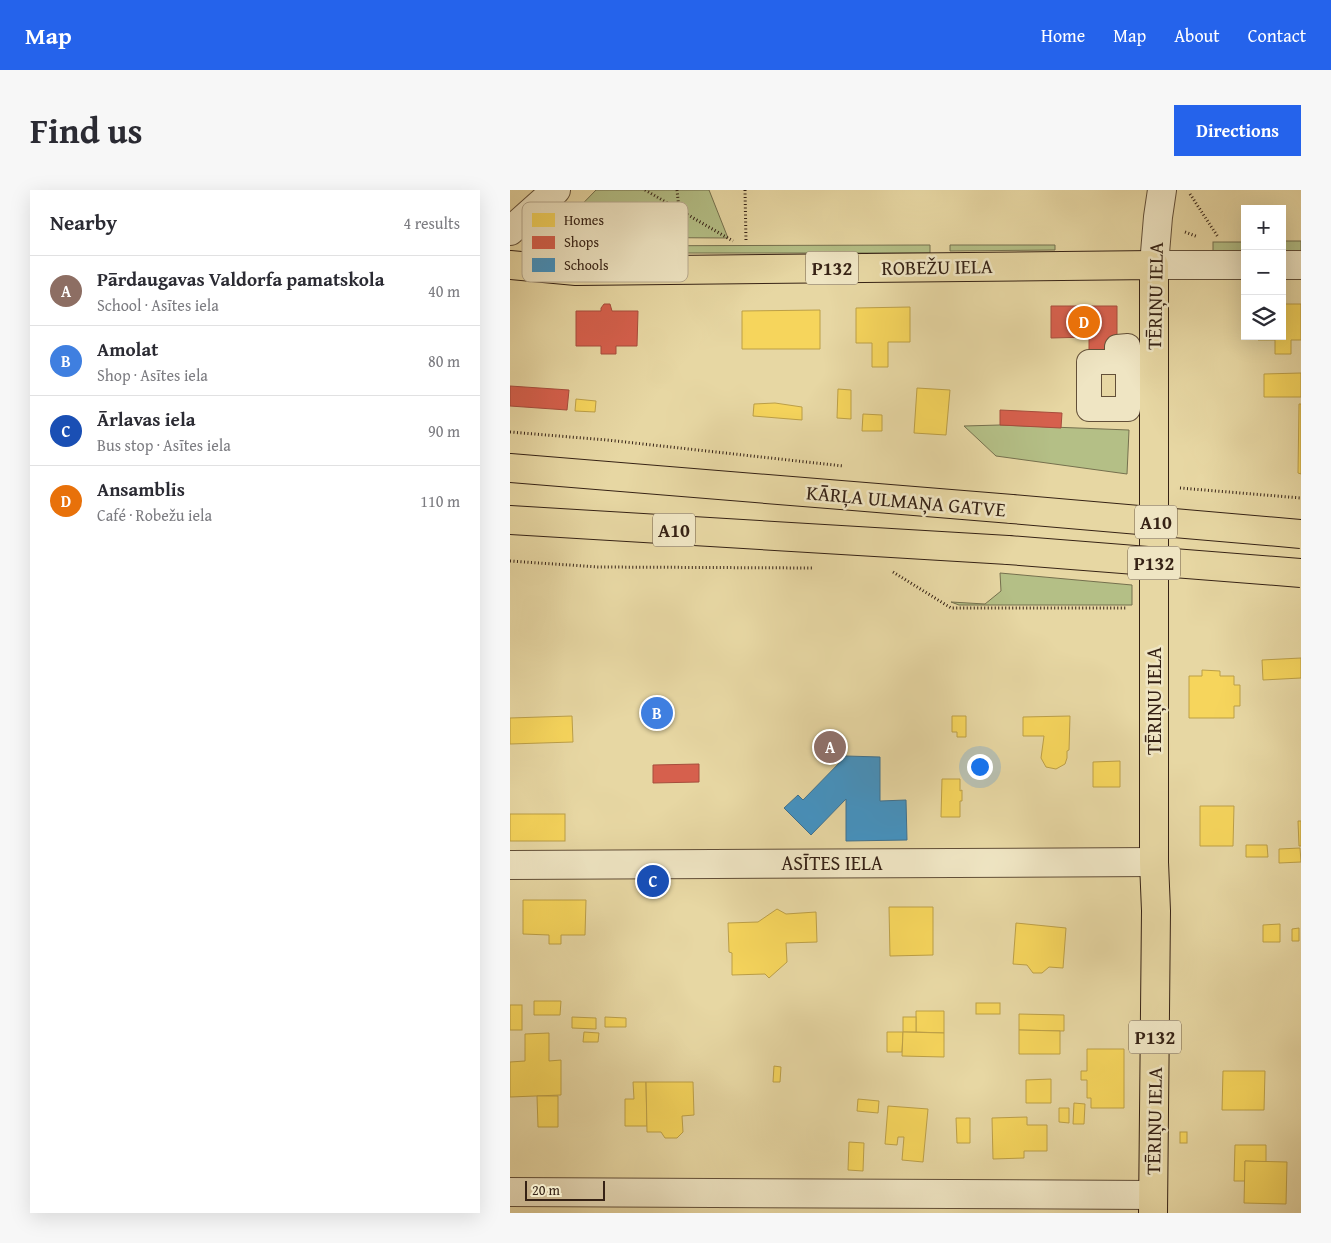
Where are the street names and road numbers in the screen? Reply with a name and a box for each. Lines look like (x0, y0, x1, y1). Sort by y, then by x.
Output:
street label: TĒRIŅU IELA (1139, 242, 1170, 350)
street label: ROBEŽU IELA (881, 251, 993, 282)
road number: P132 (806, 252, 858, 284)
street label: KĀRĻA ULMAŅA GATVE (805, 477, 1007, 524)
road number: A10 (1135, 506, 1177, 538)
road number: A10 (653, 514, 695, 546)
road number: P132 (1128, 546, 1180, 579)
street label: TĒRIŅU IELA (1139, 647, 1168, 755)
street label: ASĪTES IELA (781, 848, 883, 877)
road number: P132 (1129, 1020, 1181, 1054)
street label: TĒRIŅU IELA (1138, 1067, 1169, 1175)

